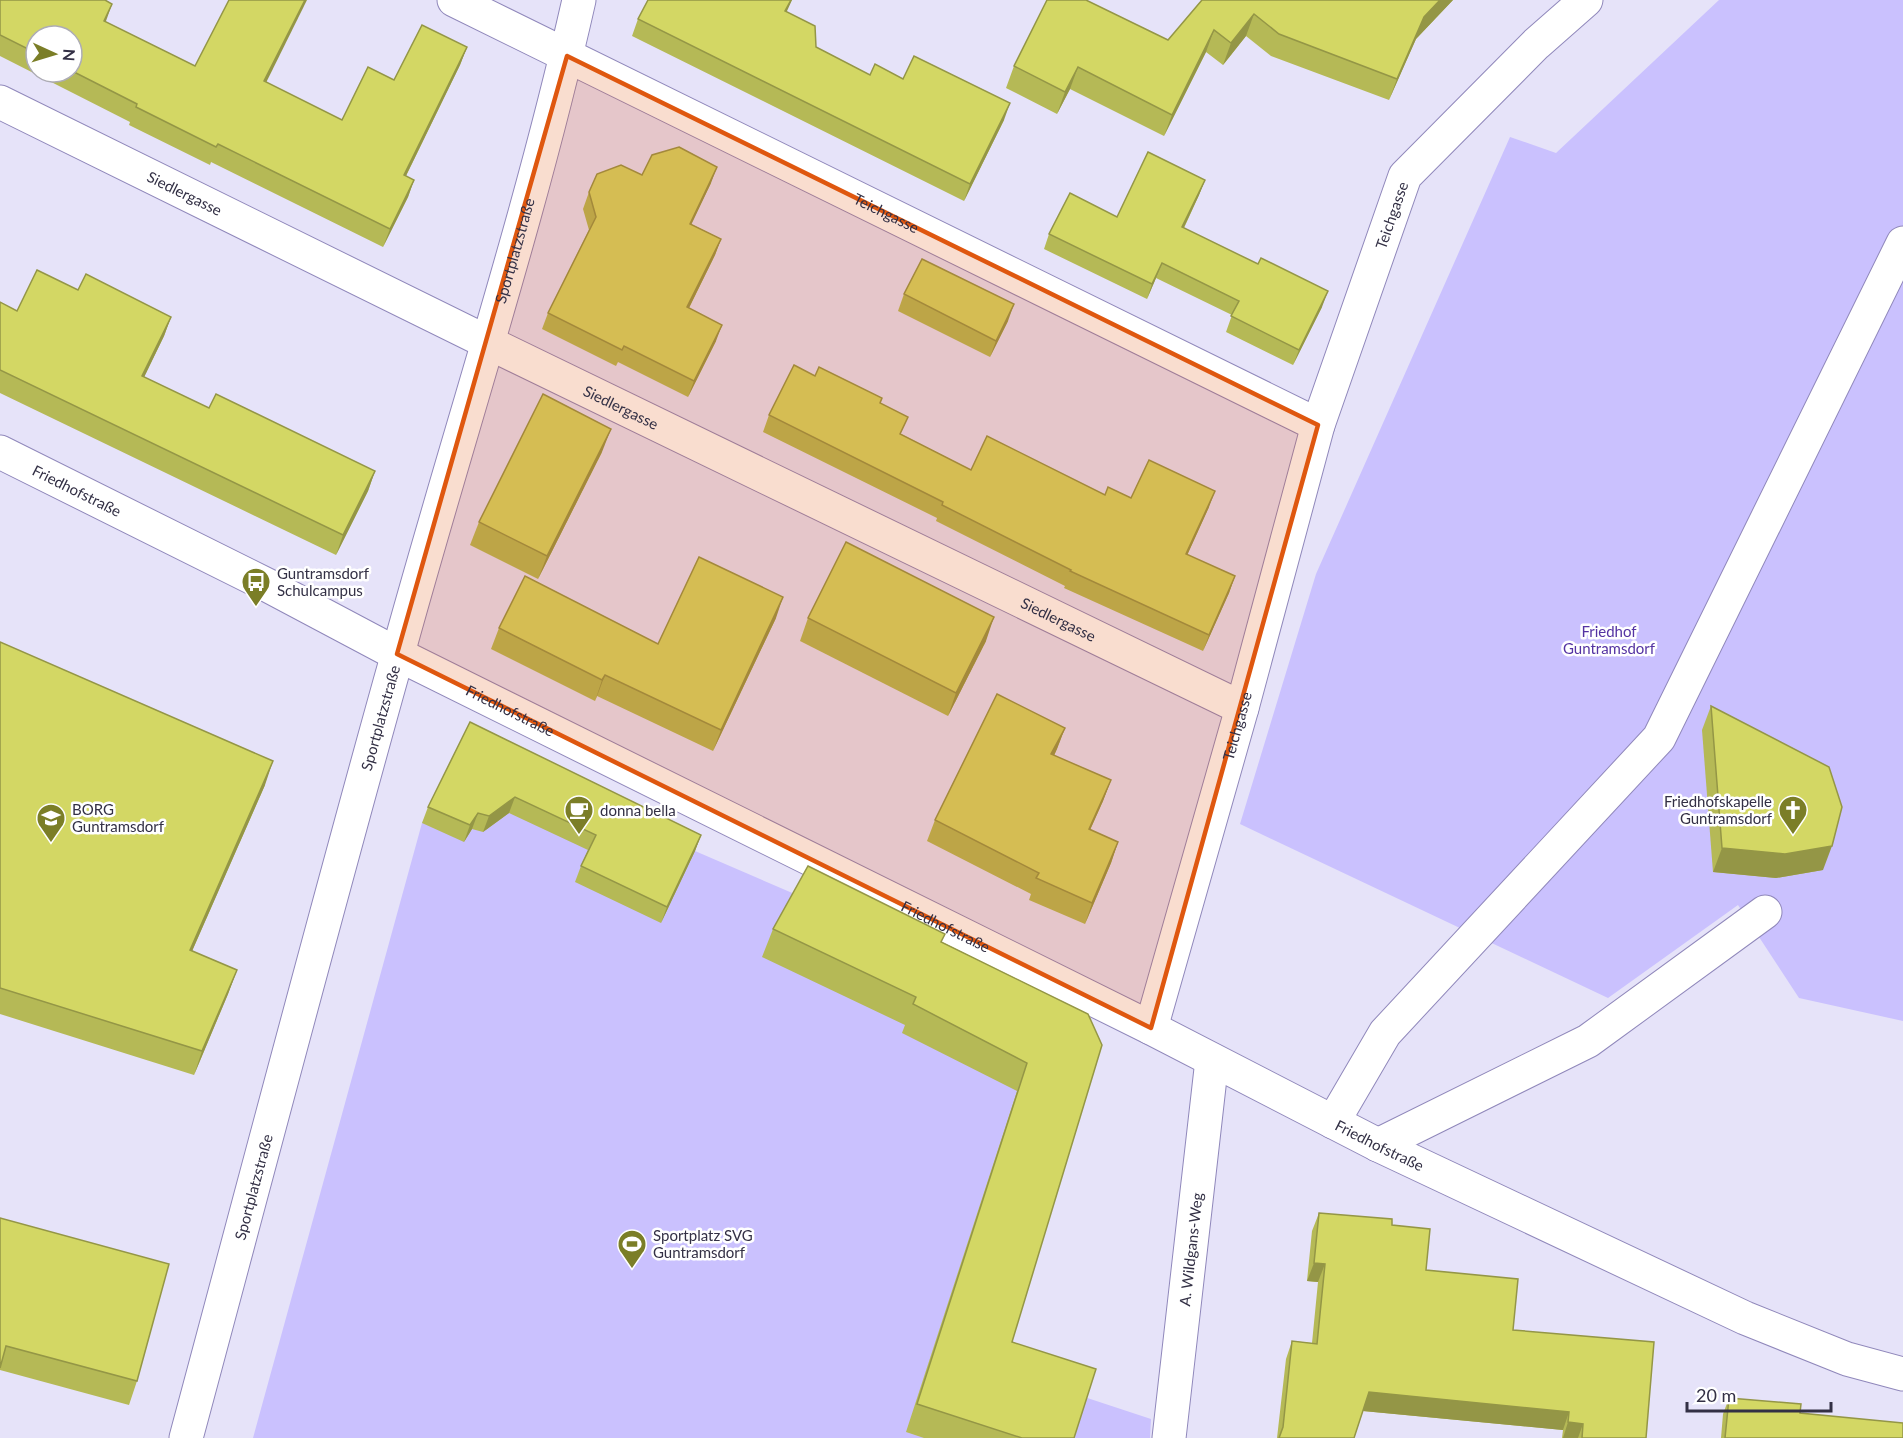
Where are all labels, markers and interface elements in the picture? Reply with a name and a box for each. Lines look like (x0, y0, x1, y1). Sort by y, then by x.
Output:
north arrow (24, 24, 84, 84)
text: N (60, 48, 79, 62)
street label: Siedlergasse (144, 167, 225, 219)
street label: Teichgasse (1371, 179, 1411, 251)
street label: Teichgasse (851, 189, 922, 236)
street label: Sportplatzstraße (491, 196, 538, 305)
street label: Siedlergasse (581, 381, 662, 433)
street label: Friedhofstraße (30, 461, 124, 520)
place label: Guntramsdorf Schulcampus (277, 564, 370, 599)
bus stop icon: Guntramsdorf Schulcampus (240, 566, 272, 608)
street label: Siedlergasse (1018, 593, 1099, 645)
park label: Friedhof Guntramsdorf (1563, 622, 1656, 657)
street label: Sportplatzstraße (357, 663, 403, 772)
street label: Friedhofstraße (463, 681, 558, 740)
street label: Teichgasse (1219, 690, 1255, 762)
place label: Friedhofskapelle Guntramsdorf (1664, 792, 1773, 827)
cafe icon: donna bella (563, 794, 595, 836)
church icon: Friedhofskapelle Guntramsdorf (1777, 794, 1809, 836)
place label: BORG Guntramsdorf (72, 800, 165, 835)
place label: donna bella (600, 801, 676, 819)
school or university icon: BORG Guntramsdorf (35, 802, 67, 844)
street label: Friedhofstraße (898, 897, 993, 956)
street label: Friedhofstraße (1332, 1116, 1427, 1174)
street label: Sportplatzstraße (230, 1132, 276, 1242)
street label: A. Wildgans-Weg (1175, 1191, 1206, 1307)
place label: Sportplatz SVG Guntramsdorf (653, 1226, 753, 1261)
sports icon: Sportplatz SVG Guntramsdorf (616, 1228, 648, 1270)
scale bar (1687, 1375, 1831, 1413)
text: 20 m (1696, 1384, 1736, 1406)

